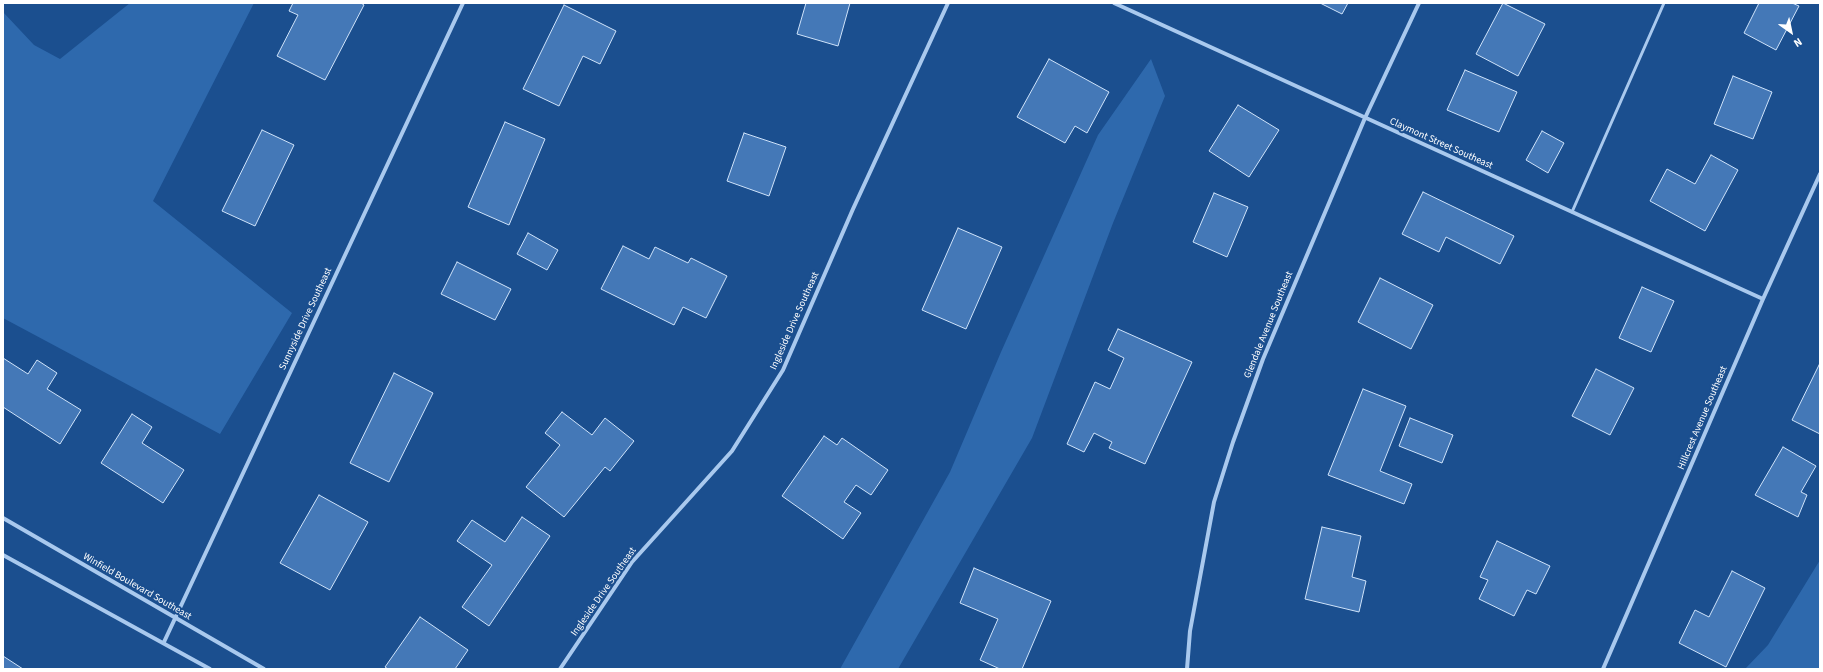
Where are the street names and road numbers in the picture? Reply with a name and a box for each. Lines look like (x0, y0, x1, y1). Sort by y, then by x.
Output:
street label: Claymont Street Southeast (1387, 116, 1495, 172)
street label: Sunnyside Drive Southeast (277, 266, 335, 372)
street label: Ingleside Drive Southeast (768, 270, 822, 372)
street label: Glendale Avenue Southeast (1242, 270, 1296, 380)
street label: Hillcrest Avenue Southeast (1676, 364, 1730, 472)
street label: Ingleside Drive Southeast (569, 545, 639, 639)
street label: Winfield Boulevard Southeast (81, 551, 193, 623)

